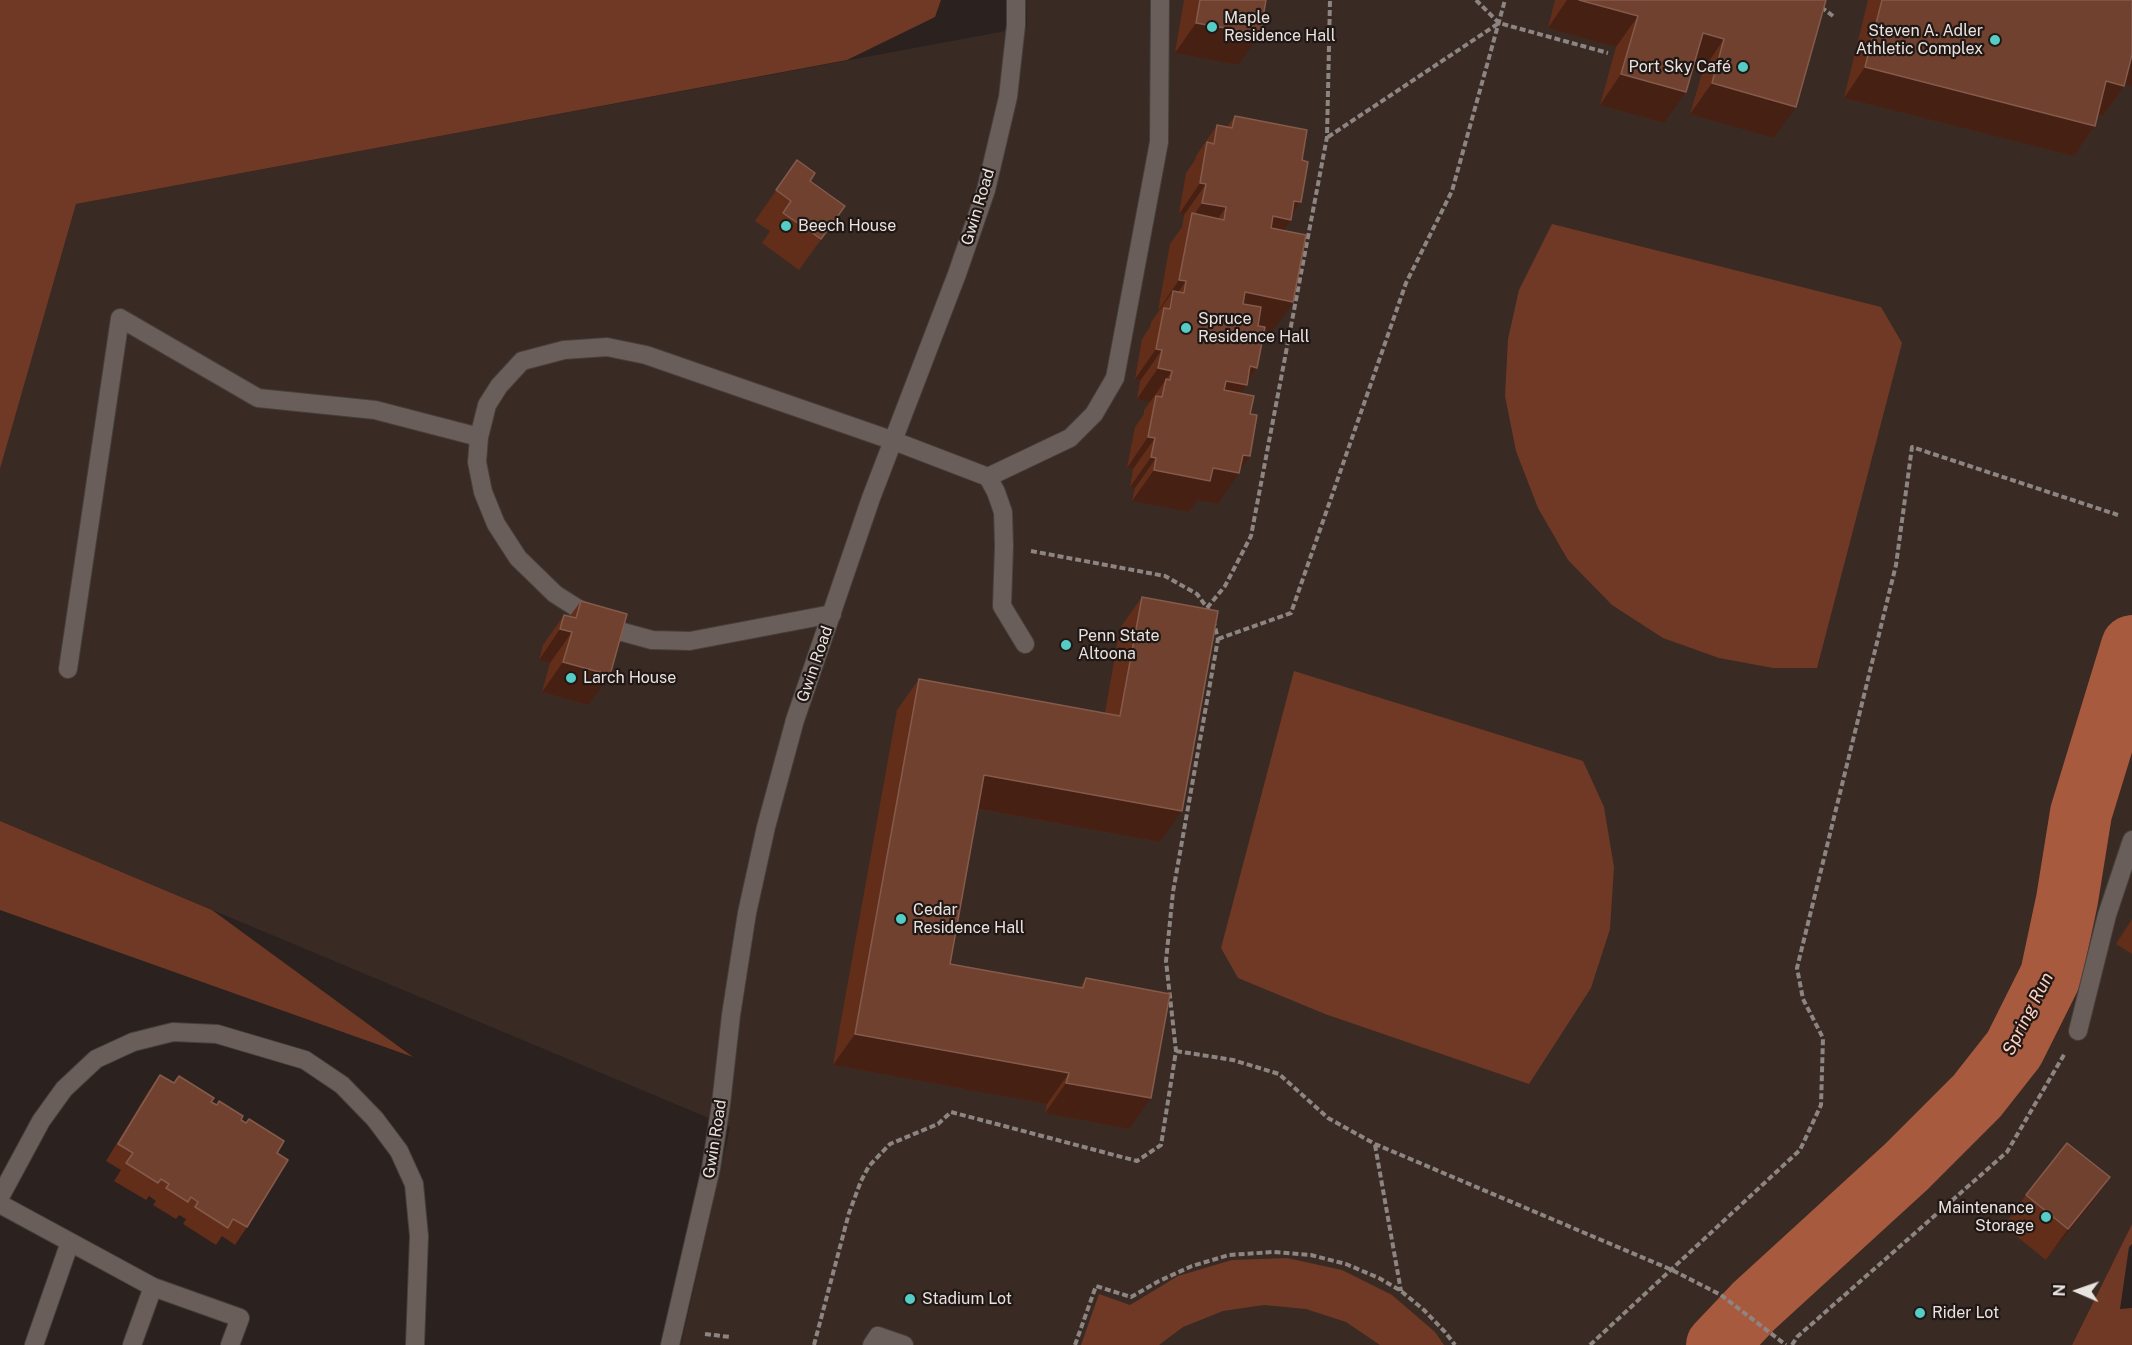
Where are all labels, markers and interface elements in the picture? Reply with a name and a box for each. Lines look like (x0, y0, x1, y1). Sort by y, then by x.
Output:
place label: Maple Residence Hall (1224, 8, 1336, 46)
marker: Maple Residence Hall (1205, 20, 1219, 34)
place label: Steven A. Adler Athletic Complex (1856, 21, 1983, 59)
marker: Steven A. Adler Athletic Complex (1988, 33, 2002, 47)
place label: Port Sky Café (1629, 57, 1731, 77)
marker: Port Sky Café (1736, 60, 1750, 74)
street label: Gwin Road (957, 166, 999, 248)
place label: Beech House (798, 216, 896, 236)
marker: Beech House (779, 219, 793, 233)
place label: Spruce Residence Hall (1198, 309, 1310, 347)
marker: Spruce Residence Hall (1179, 321, 1193, 335)
street label: Gwin Road (793, 623, 837, 705)
place label: Penn State Altoona (1078, 626, 1160, 664)
marker: Penn State Altoona (1059, 638, 1073, 652)
place label: Larch House (583, 668, 676, 688)
marker: Larch House (564, 671, 578, 685)
place label: Cedar Residence Hall (913, 900, 1025, 938)
marker: Cedar Residence Hall (894, 912, 908, 926)
water label: Spring Run (1998, 969, 2058, 1059)
street label: Gwin Road (699, 1098, 731, 1180)
place label: Maintenance Storage (1938, 1198, 2034, 1236)
marker: Maintenance Storage (2039, 1210, 2053, 1224)
north arrow (2048, 1261, 2108, 1321)
text: N (2050, 1284, 2069, 1297)
place label: Stadium Lot (922, 1289, 1012, 1309)
marker: Stadium Lot (903, 1292, 917, 1306)
place label: Rider Lot (1932, 1303, 1999, 1323)
marker: Rider Lot (1913, 1306, 1927, 1320)

